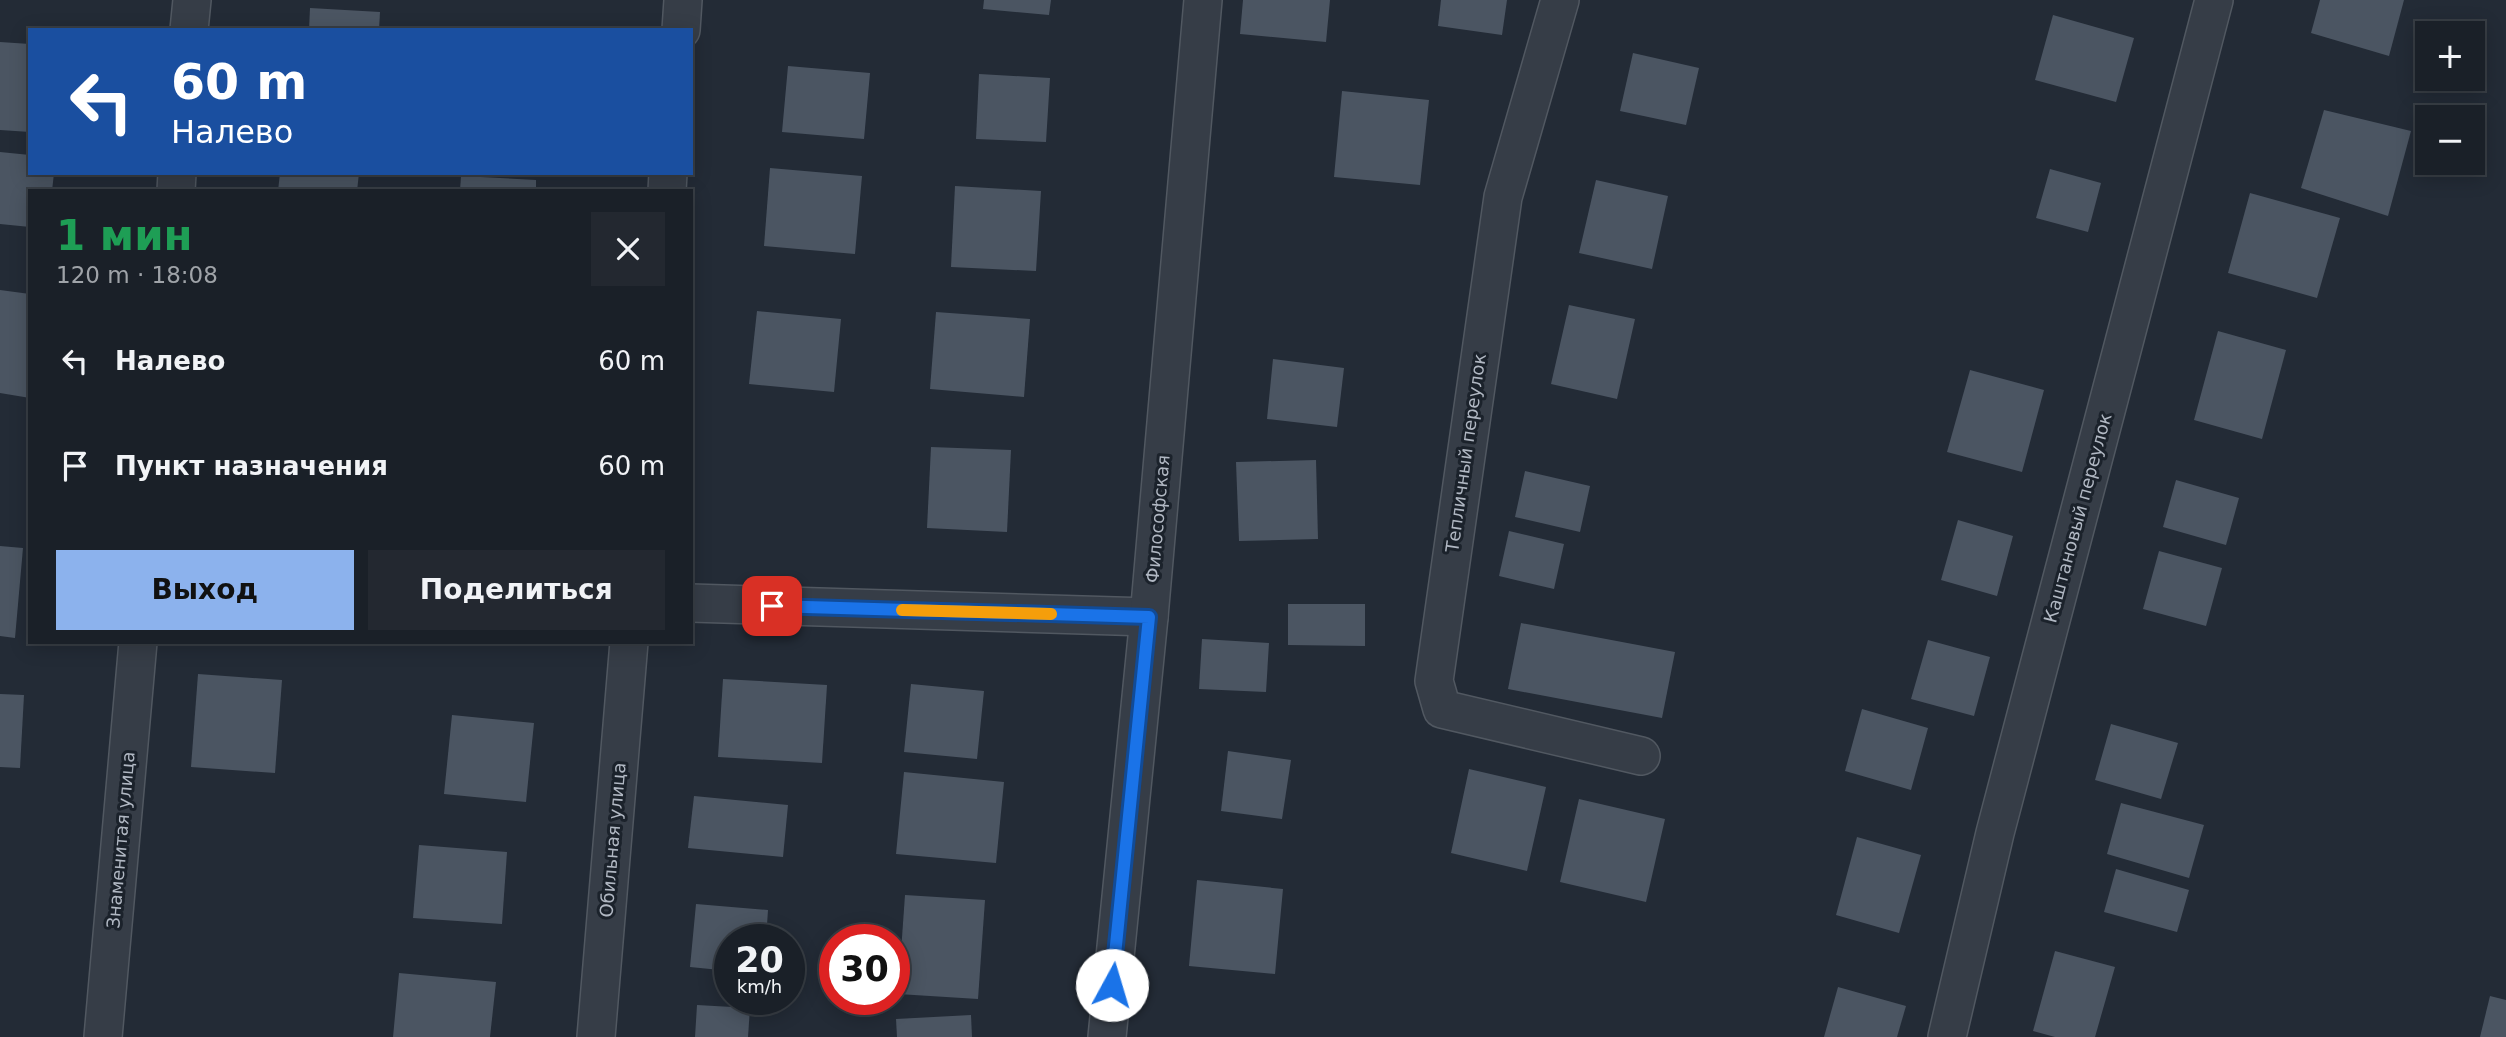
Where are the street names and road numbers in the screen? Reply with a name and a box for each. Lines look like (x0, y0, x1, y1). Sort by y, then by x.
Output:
street label: Тепличный переулок (1441, 352, 1490, 555)
street label: Каштановый переулок (2039, 411, 2116, 625)
street label: Философская (1141, 454, 1174, 584)
street label: Знаменитая улица (102, 751, 139, 929)
street label: Обильная улица (595, 762, 630, 918)

